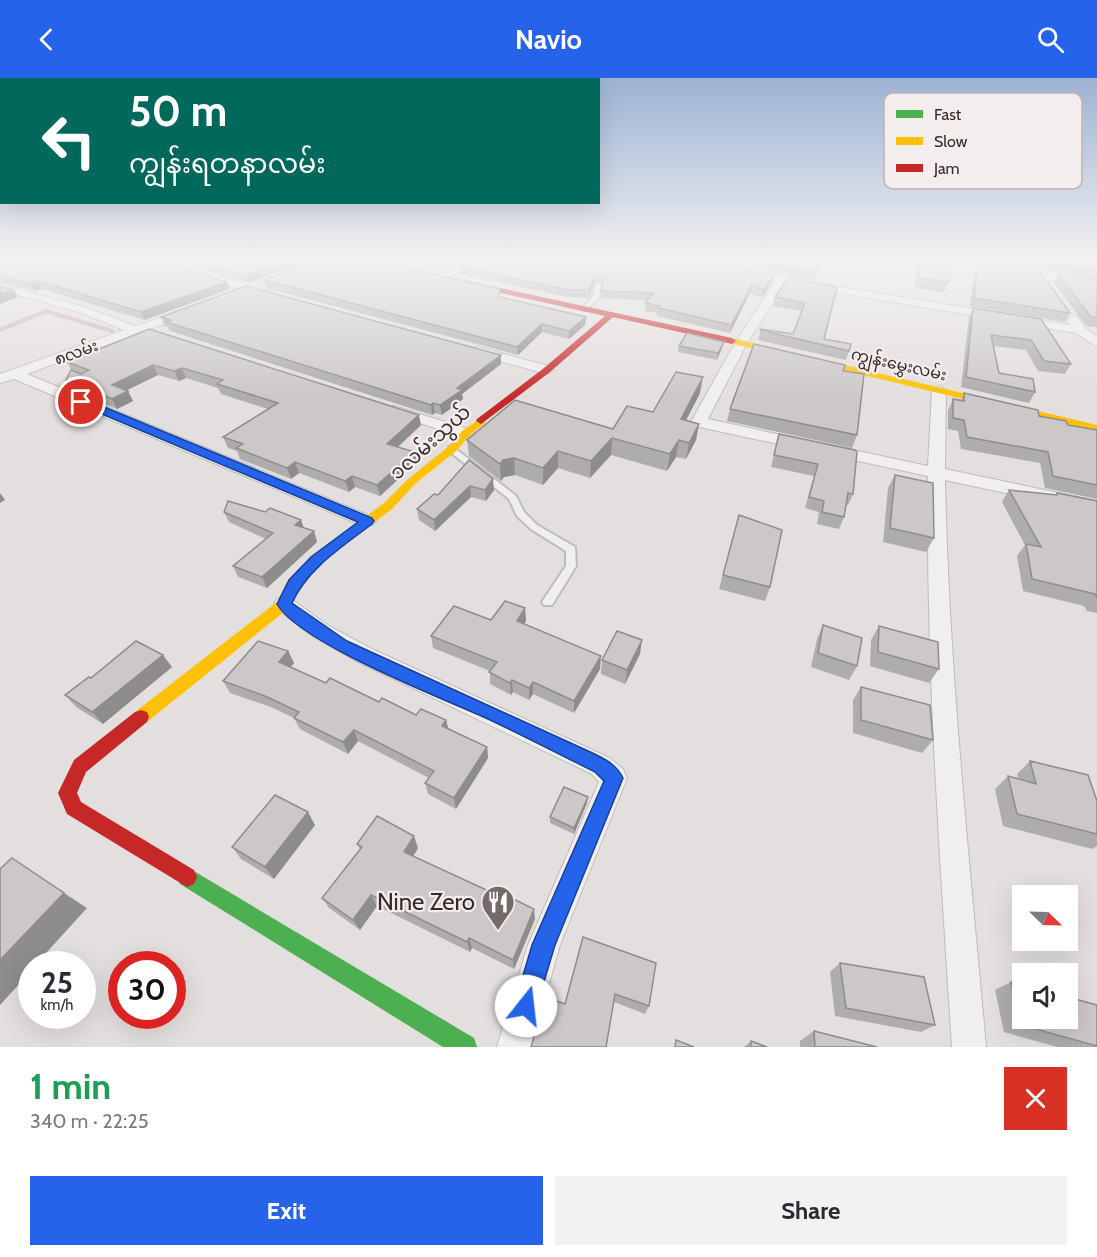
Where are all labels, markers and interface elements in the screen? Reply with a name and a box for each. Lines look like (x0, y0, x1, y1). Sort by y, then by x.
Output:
icon: back (30, 23, 63, 56)
text: Navio (515, 23, 582, 56)
icon: search (1034, 23, 1067, 56)
text: 50 m (129, 85, 227, 137)
legend (884, 93, 1082, 189)
icon: left (30, 102, 108, 180)
text: Fast (934, 105, 962, 124)
text: Slow (934, 132, 968, 151)
text: ကျွန်းရတနာလမ်း (129, 147, 326, 180)
text: Jam (933, 159, 960, 178)
street label: ၈လမ်း (51, 334, 100, 369)
street label: ကျွန်းမွှေးလမ်း (848, 342, 949, 391)
pin (55, 376, 106, 427)
icon: arrive (64, 385, 97, 418)
street label: ၁လမ်းသွယ် (383, 398, 478, 488)
restaurant icon: Nine Zero (480, 884, 516, 931)
north arrow (1012, 885, 1078, 951)
map controls (1012, 885, 1078, 1029)
place label: Nine Zero (377, 887, 475, 916)
speed limit sign: 30 (108, 951, 186, 1029)
button: sound (1012, 963, 1078, 1029)
text: 25 (41, 964, 73, 1001)
position arrow (494, 974, 558, 1038)
text: km/h (41, 996, 73, 1014)
text: 1 min (30, 1064, 111, 1108)
button: close (1004, 1067, 1067, 1130)
text: 340 m · 22:25 (30, 1109, 149, 1133)
button: Exit (30, 1176, 543, 1245)
button: Share (555, 1176, 1067, 1245)

